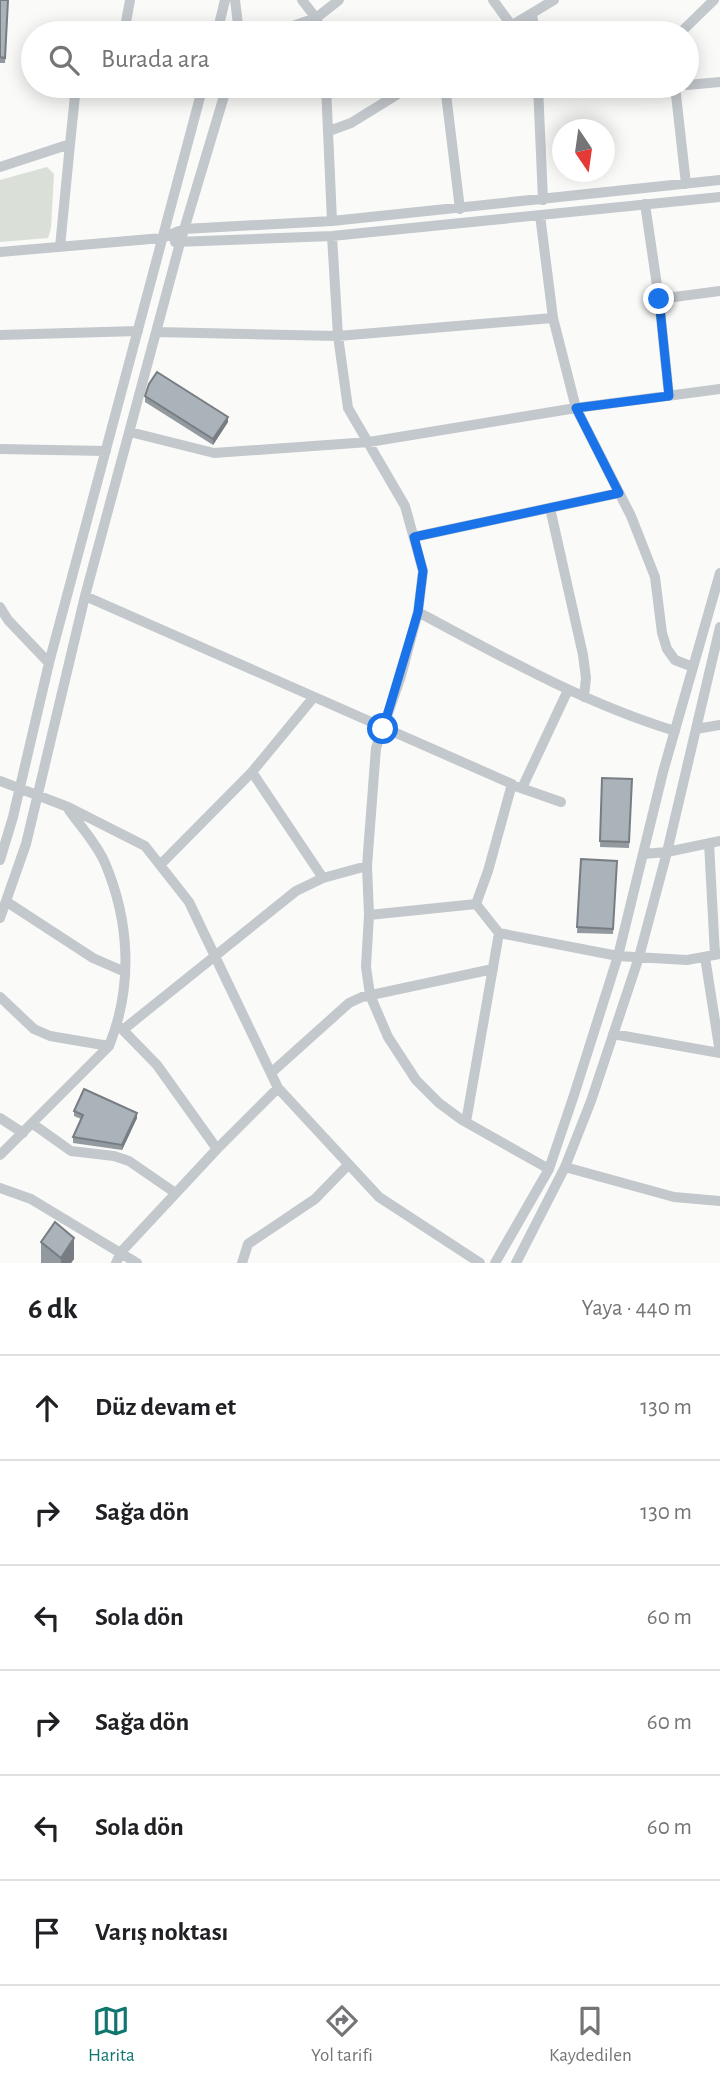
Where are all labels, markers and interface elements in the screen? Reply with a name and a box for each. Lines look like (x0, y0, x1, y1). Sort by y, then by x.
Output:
search box (21, 21, 699, 98)
icon: search (45, 41, 83, 79)
text: Burada ara (101, 46, 210, 72)
north arrow (552, 119, 615, 182)
route end (643, 283, 674, 314)
route start (367, 713, 398, 744)
text: 6 dk (28, 1294, 78, 1324)
text: Yaya · 440 m (582, 1297, 692, 1320)
icon: ahead (28, 1389, 66, 1427)
text: Düz devam et (95, 1394, 236, 1420)
text: 130 m (640, 1396, 692, 1419)
icon: right (28, 1494, 66, 1532)
text: Sağa dön (95, 1499, 189, 1525)
text: 130 m (640, 1501, 692, 1524)
icon: left (28, 1599, 66, 1637)
text: Sola dön (95, 1604, 184, 1630)
text: 60 m (647, 1606, 692, 1629)
icon: right (28, 1704, 66, 1742)
text: Sağa dön (95, 1709, 189, 1735)
text: 60 m (647, 1711, 692, 1734)
icon: left (28, 1809, 66, 1847)
text: Sola dön (95, 1814, 184, 1840)
text: 60 m (647, 1816, 692, 1839)
icon: arrive (28, 1914, 66, 1952)
text: Varış noktası (95, 1919, 228, 1945)
tab: Harita (88, 2002, 135, 2067)
tab: Yol tarifi (311, 2002, 373, 2067)
tab: Kaydedilen (549, 2002, 632, 2067)

